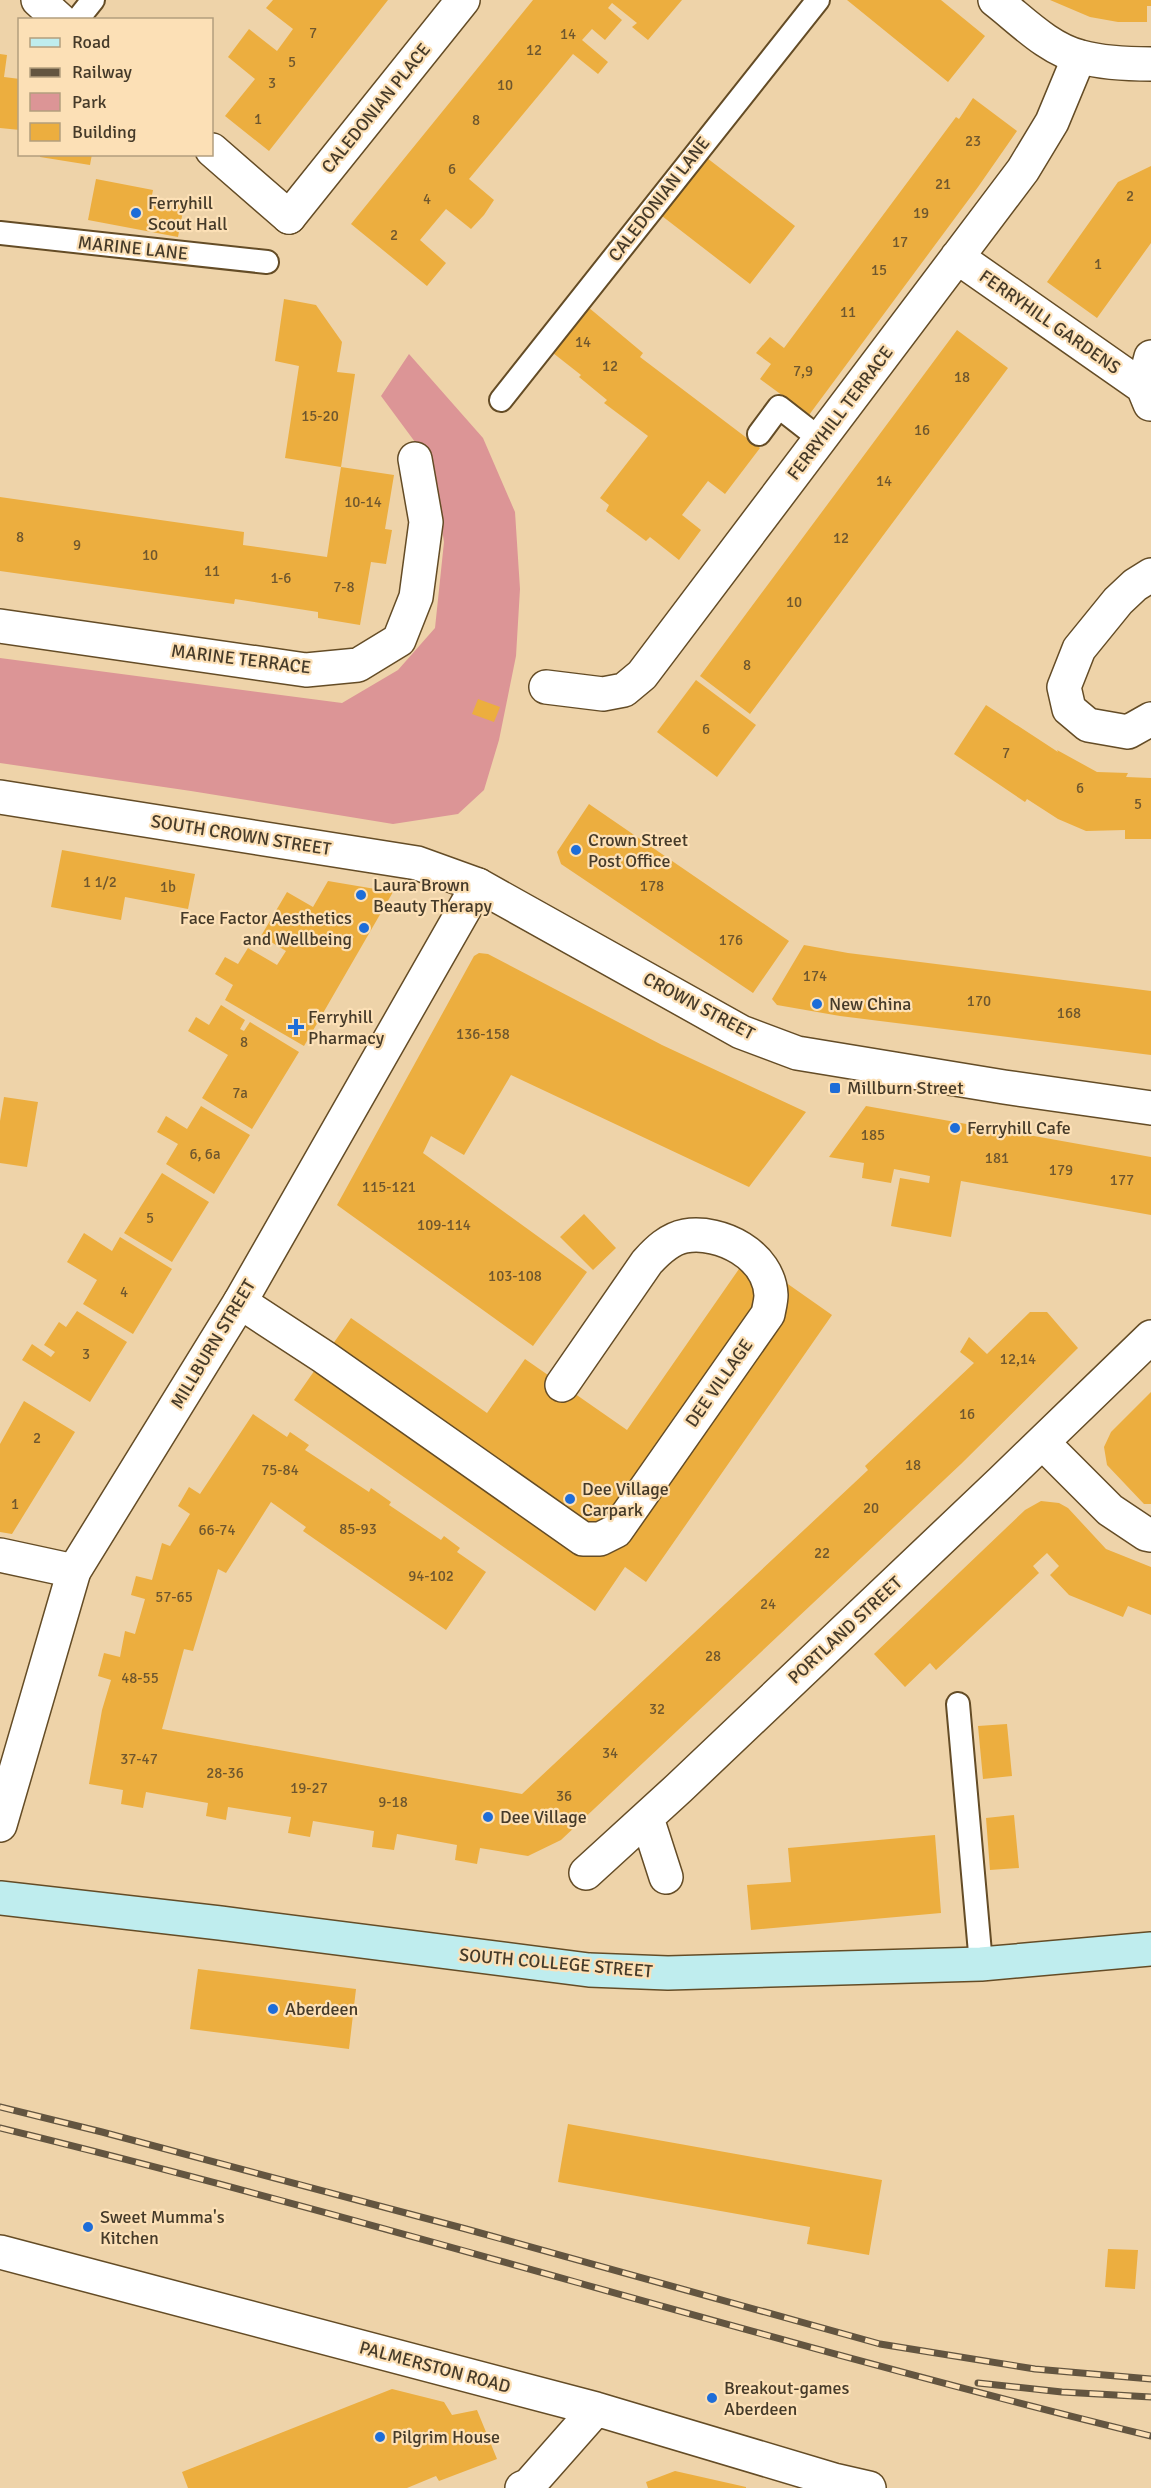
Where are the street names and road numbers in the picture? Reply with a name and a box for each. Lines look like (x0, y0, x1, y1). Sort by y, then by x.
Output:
street label: CALEDONIAN PLACE (317, 39, 435, 177)
street label: CALEDONIAN LANE (603, 132, 715, 266)
street label: MARINE LANE (77, 231, 189, 265)
street label: FERRYHILL GARDENS (975, 265, 1125, 379)
street label: FERRYHILL TERRACE (782, 342, 898, 484)
street label: MARINE TERRACE (170, 640, 312, 678)
street label: SOUTH CROWN STREET (149, 810, 333, 860)
street label: CROWN STREET (639, 967, 759, 1045)
street label: MILLBURN STREET (166, 1275, 260, 1412)
street label: DEE VILLAGE (681, 1335, 757, 1431)
street label: PORTLAND STREET (783, 1571, 907, 1689)
street label: SOUTH COLLEGE STREET (458, 1944, 654, 1982)
street label: PALMERSTON ROAD (357, 2336, 513, 2398)

